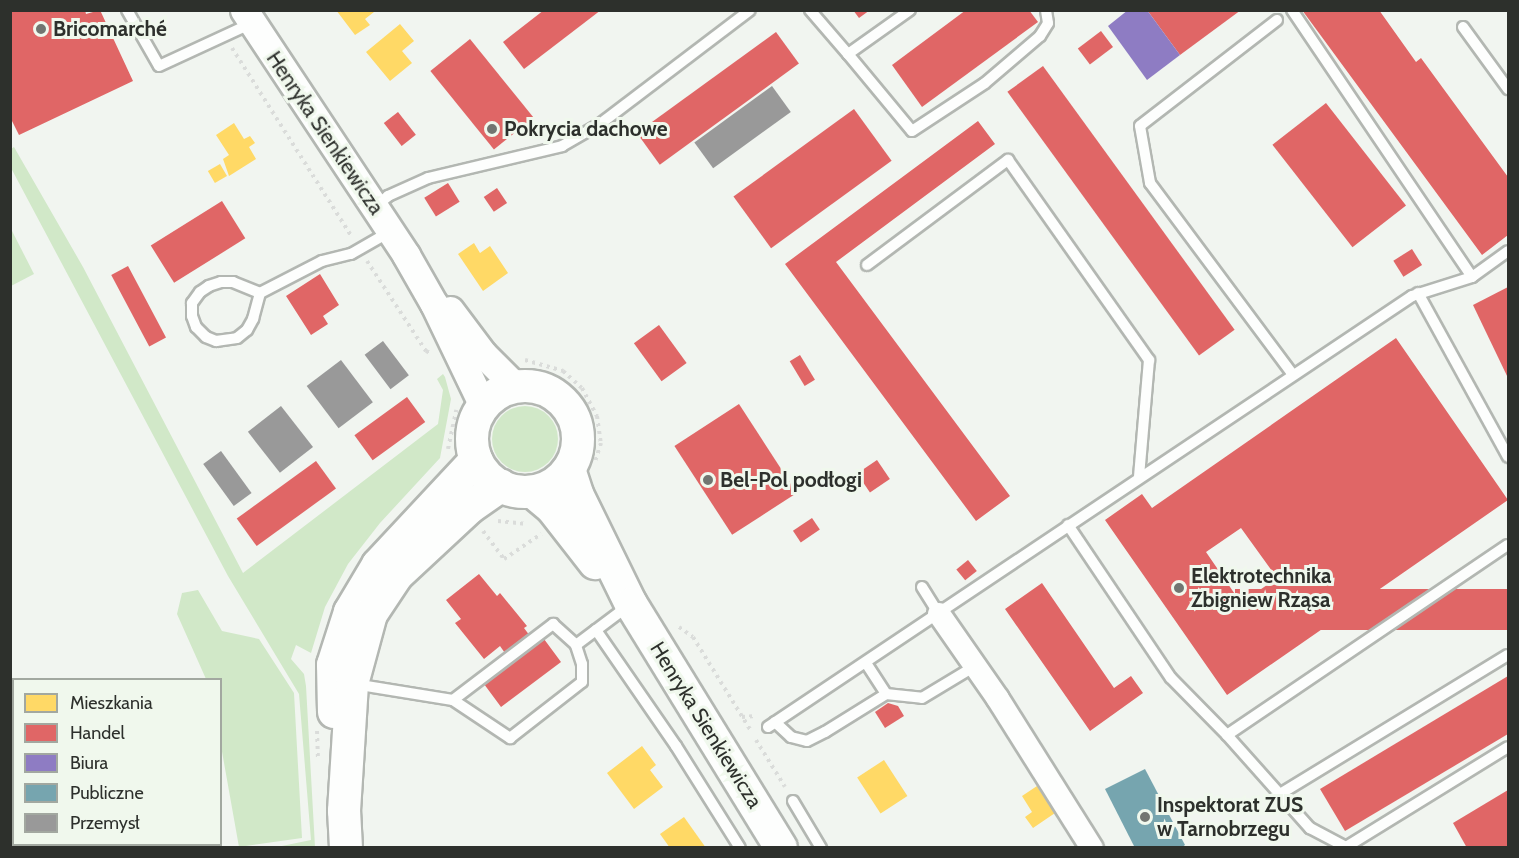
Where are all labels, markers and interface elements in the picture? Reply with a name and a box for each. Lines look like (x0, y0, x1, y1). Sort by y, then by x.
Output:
place label: Bricomarché (53, 16, 167, 42)
marker: Bricomarché (34, 22, 48, 36)
street label: Henryka Sienkiewicza (261, 47, 389, 219)
place label: Pokrycia dachowe (504, 116, 668, 142)
marker: Pokrycia dachowe (485, 122, 499, 136)
place label: Bel-Pol podłogi (720, 467, 862, 493)
marker: Bel-Pol podłogi (701, 473, 715, 487)
place label: Elektrotechnika Zbigniew Rząsa (1191, 563, 1331, 613)
marker: Elektrotechnika Zbigniew Rząsa (1172, 581, 1186, 595)
street label: Henryka Sienkiewicza (645, 637, 767, 813)
legend (12, 678, 222, 846)
text: Mieszkania (70, 692, 153, 714)
text: Handel (70, 722, 125, 744)
text: Biura (70, 752, 108, 774)
text: Publiczne (70, 782, 144, 804)
place label: Inspektorat ZUS w Tarnobrzegu (1157, 792, 1303, 842)
marker: Inspektorat ZUS w Tarnobrzegu (1138, 810, 1152, 824)
text: Przemysł (70, 812, 140, 834)

